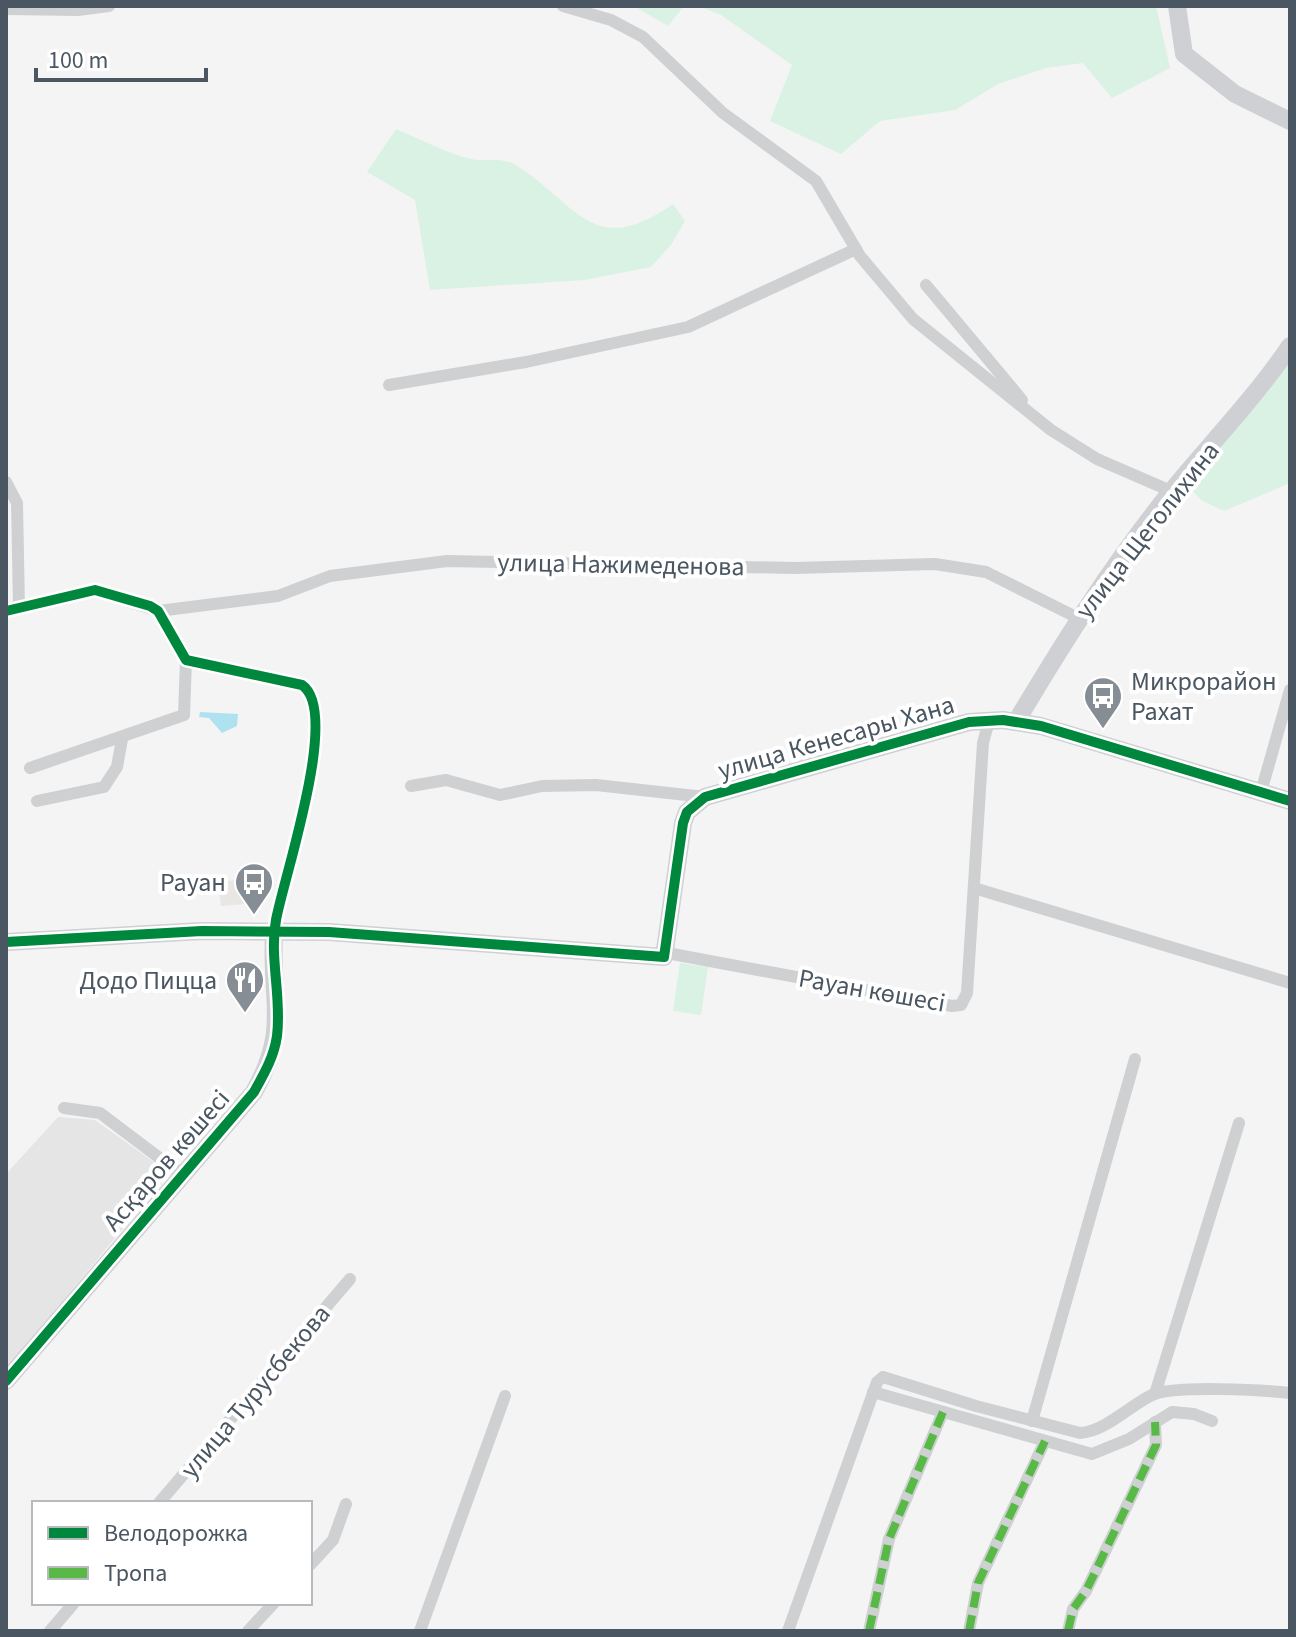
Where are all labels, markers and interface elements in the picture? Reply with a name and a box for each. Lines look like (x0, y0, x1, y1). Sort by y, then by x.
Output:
scale bar (36, 32, 206, 82)
text: 100 m (48, 43, 108, 78)
street label: улица Щеголихина (1066, 434, 1228, 627)
street label: улица Нажимеденова (497, 544, 745, 585)
place label: Микрорайон Рахат (1131, 663, 1277, 730)
bus stop icon: Микрорайон Рахат (1082, 675, 1124, 730)
street label: улица Кенесары Хана (714, 686, 959, 789)
bus stop icon: Рауан (233, 861, 275, 916)
place label: Рауан (160, 864, 226, 901)
restaurant icon: Додо Пицца (224, 959, 266, 1014)
street label: Рауан көшесі (796, 959, 948, 1022)
place label: Додо Пицца (79, 962, 217, 999)
street label: Асқаров көшесі (94, 1081, 238, 1239)
street label: улица Турусбекова (172, 1297, 339, 1486)
legend (32, 1501, 312, 1605)
text: Велодорожка (104, 1516, 248, 1551)
text: Тропа (104, 1556, 167, 1591)

